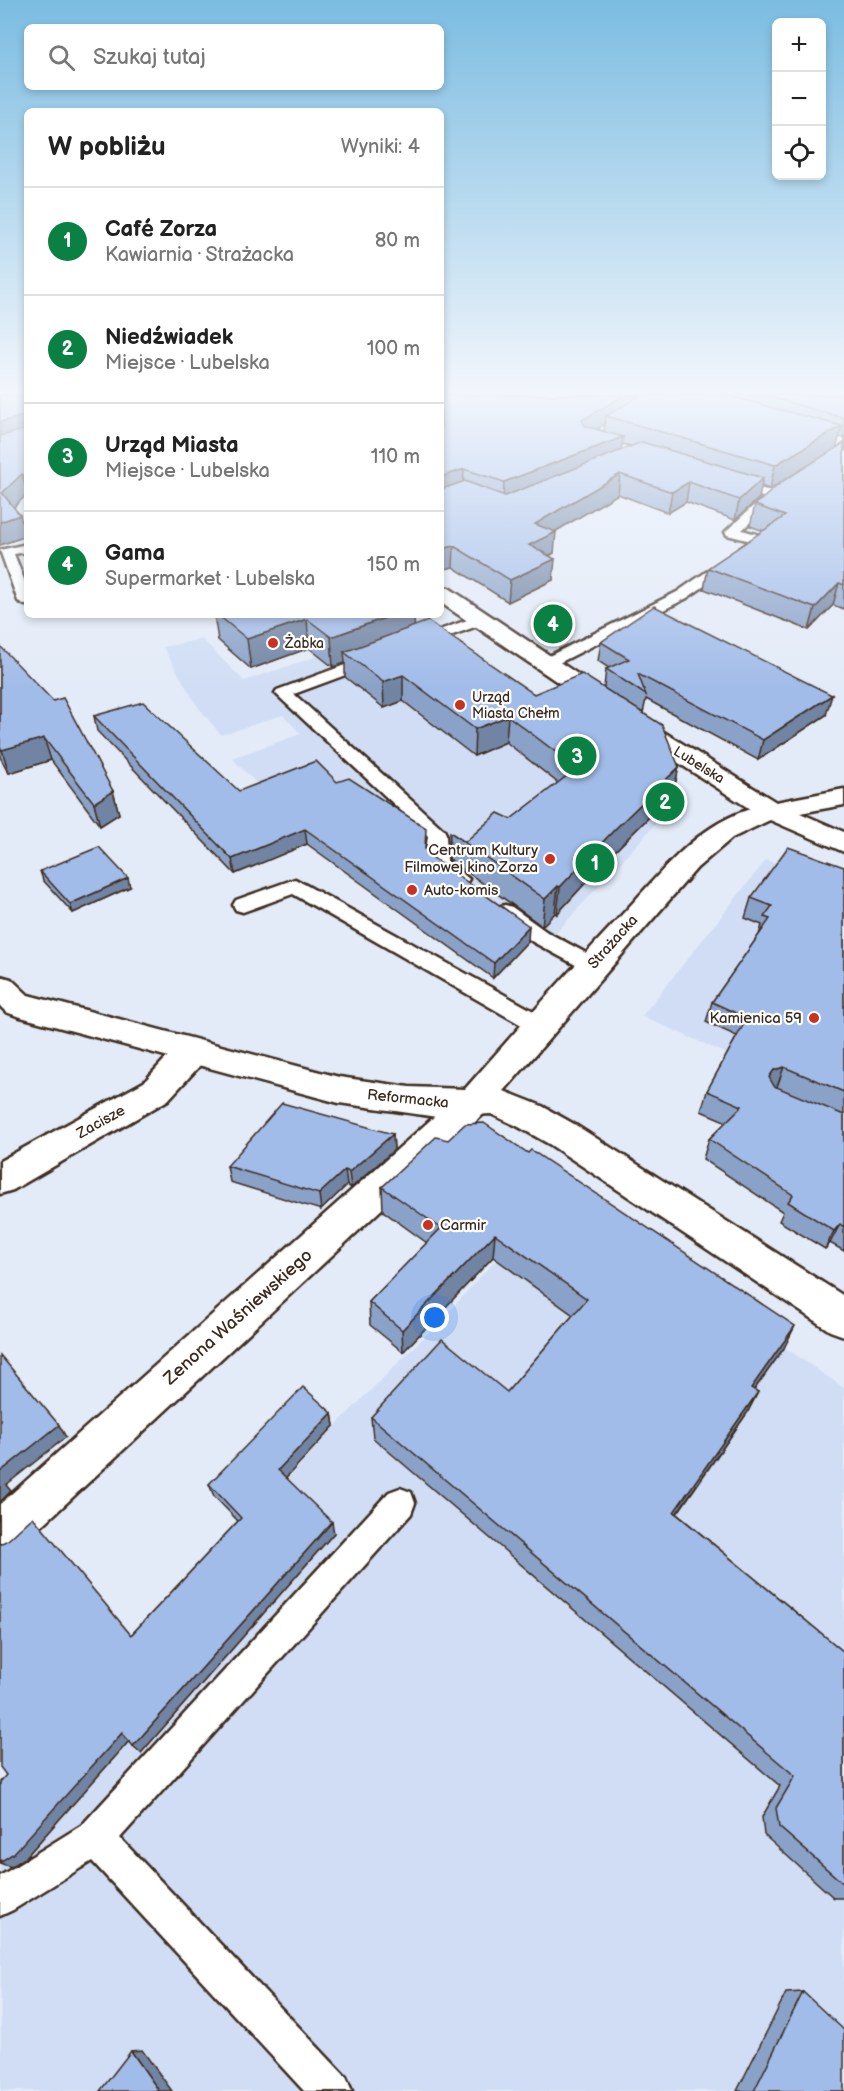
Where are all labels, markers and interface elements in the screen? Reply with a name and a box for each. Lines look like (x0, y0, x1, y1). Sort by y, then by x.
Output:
map controls (772, 18, 826, 180)
button: + (772, 18, 826, 72)
search box (24, 24, 444, 90)
icon: search (45, 41, 78, 74)
text: Szukaj tutaj (93, 44, 206, 71)
button: − (772, 72, 826, 126)
button: locate (772, 126, 826, 180)
text: W pobliżu (48, 132, 166, 163)
text: Wyniki: 4 (341, 135, 420, 159)
text: Café Zorza (105, 216, 217, 243)
text: 1 (63, 229, 72, 253)
text: 80 m (375, 229, 420, 253)
text: Kawiarnia · Strażacka (105, 243, 294, 267)
text: Niedźwiadek (105, 324, 233, 351)
text: 2 (62, 337, 73, 361)
text: 100 m (367, 337, 420, 361)
text: Miejsce · Lubelska (105, 351, 270, 375)
text: Urząd Miasta (105, 432, 239, 459)
text: 3 (62, 445, 73, 469)
text: 110 m (371, 445, 420, 469)
text: Miejsce · Lubelska (105, 459, 270, 483)
text: Gama (105, 540, 165, 567)
text: 4 (62, 553, 73, 577)
text: 150 m (367, 553, 420, 577)
text: Supermarket · Lubelska (105, 567, 315, 591)
pin: 4 (534, 602, 572, 646)
place label: Żabka (284, 634, 324, 652)
marker: Żabka (266, 636, 280, 650)
place label: Urząd Miasta Chełm (472, 689, 560, 722)
marker: Urząd Miasta Chełm (453, 698, 467, 712)
pin: 3 (558, 734, 596, 778)
street label: Lubelska (670, 743, 728, 787)
pin: 2 (646, 780, 684, 824)
pin: 1 (576, 840, 614, 886)
place label: Centrum Kultury Filmowej kino Zorza (404, 841, 538, 877)
marker: Centrum Kultury Filmowej kino Zorza (543, 852, 557, 866)
place label: Auto-komis (424, 881, 499, 900)
marker: Auto-komis (405, 883, 419, 897)
street label: Strażacka (584, 911, 642, 973)
place label: Kamienica 59 (709, 1009, 802, 1028)
marker: Kamienica 59 (807, 1011, 821, 1025)
street label: Reformacka (366, 1085, 450, 1113)
street label: Zacisze (73, 1101, 129, 1144)
place label: Carmir (440, 1216, 486, 1235)
marker: Carmir (421, 1218, 435, 1232)
street label: Zenona Waśniewskiego (159, 1245, 317, 1390)
your location (420, 1303, 449, 1332)

